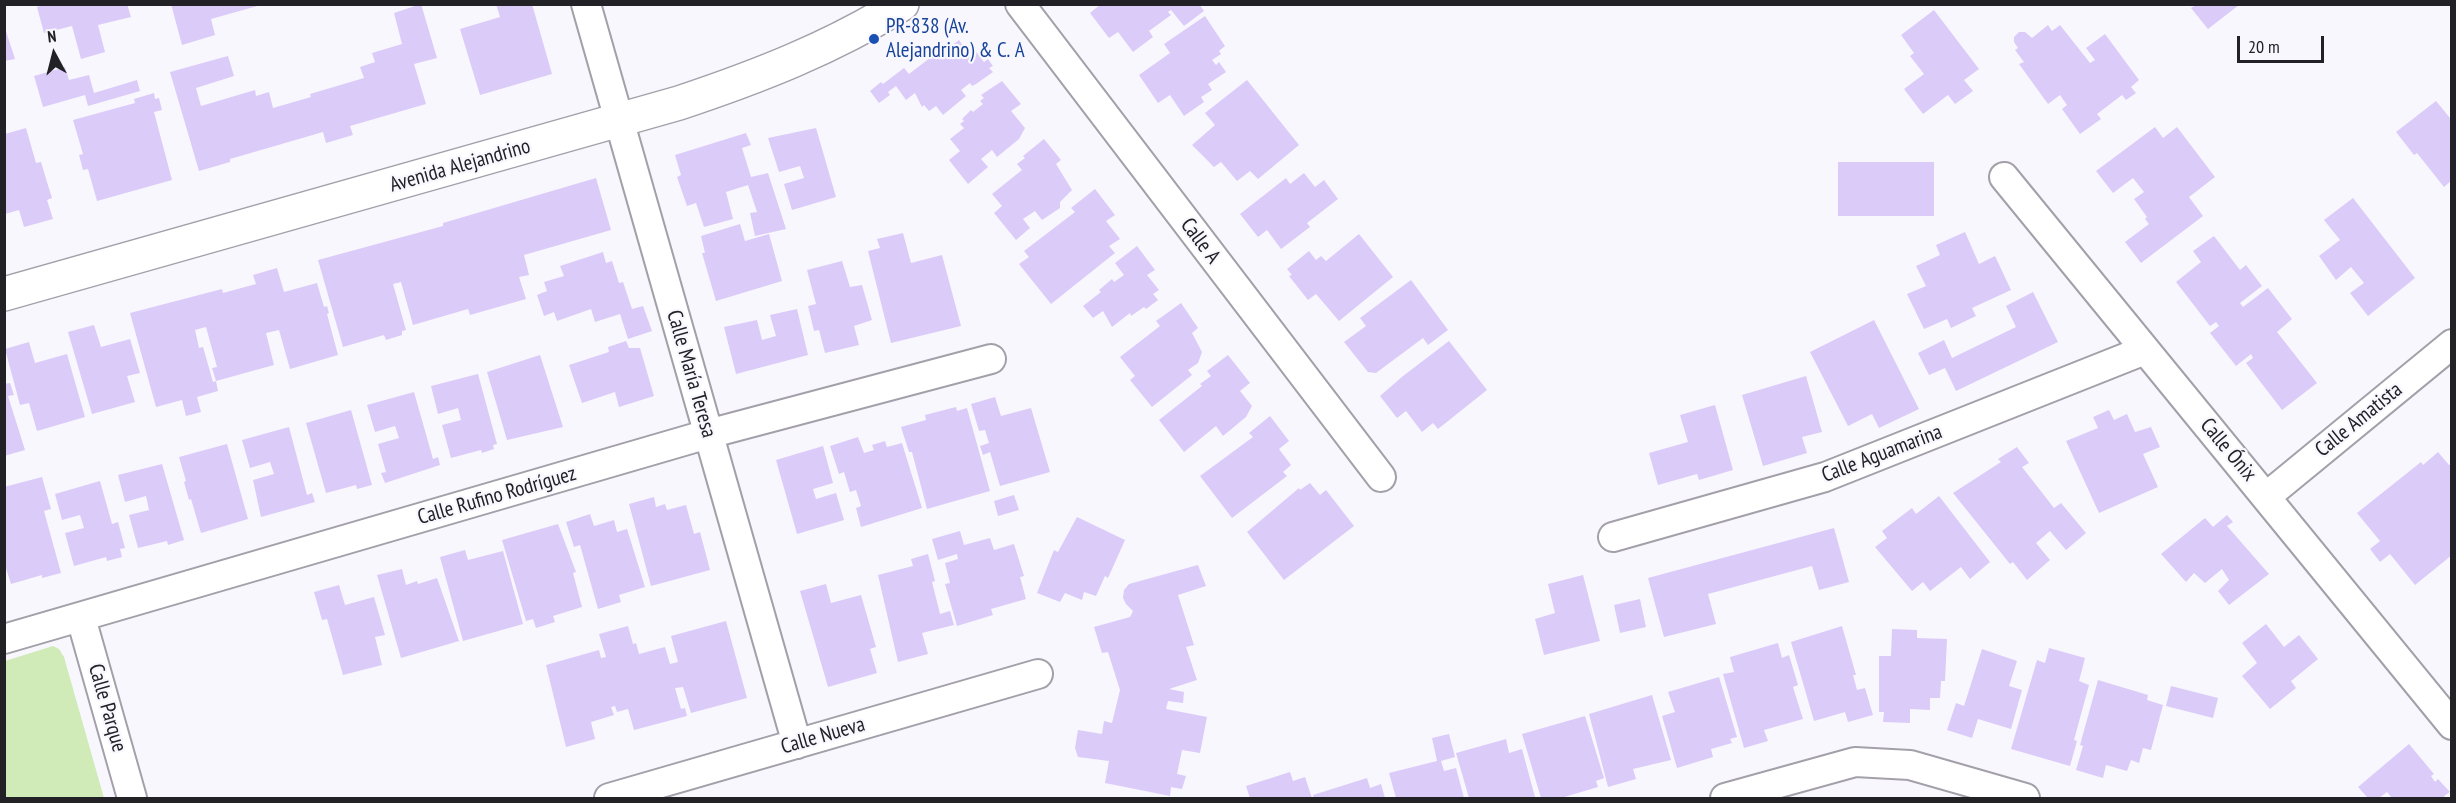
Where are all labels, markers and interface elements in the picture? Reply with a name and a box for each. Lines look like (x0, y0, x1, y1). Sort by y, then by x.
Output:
place label: PR-838 (Av. Alejandrino) & C. A (886, 14, 1025, 64)
north arrow (24, 24, 84, 84)
scale bar (2240, 24, 2327, 62)
text: N (46, 26, 57, 47)
marker: PR-838 (Av. Alejandrino) & C. A (867, 32, 881, 46)
text: 20 m (2248, 35, 2280, 58)
street label: Avenida Alejandrino (387, 134, 533, 198)
street label: Calle A (1175, 213, 1225, 269)
street label: Calle María Teresa (661, 307, 721, 441)
street label: Calle Amatista (2311, 377, 2407, 463)
street label: Calle Ónix (2194, 413, 2262, 487)
street label: Calle Aguamarina (1818, 419, 1946, 489)
street label: Calle Rufino Rodríguez (415, 461, 579, 531)
street label: Calle Parque (82, 661, 132, 755)
street label: Calle Nueva (778, 712, 868, 760)

